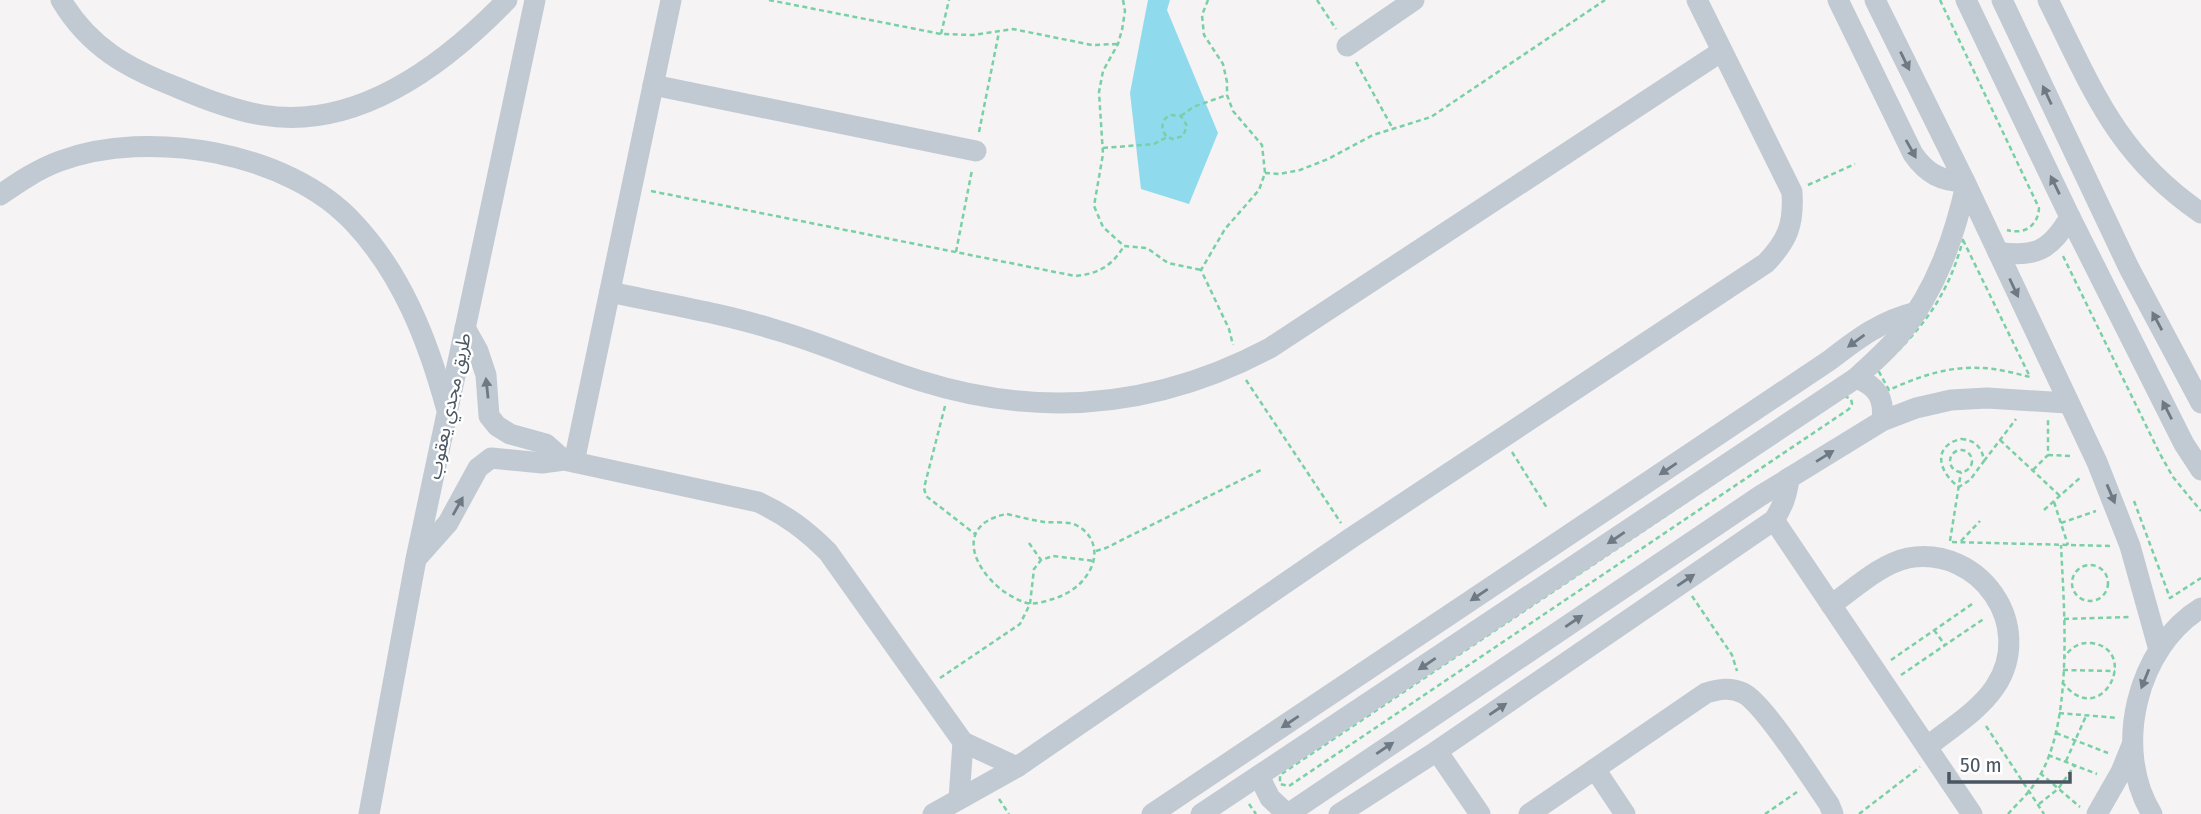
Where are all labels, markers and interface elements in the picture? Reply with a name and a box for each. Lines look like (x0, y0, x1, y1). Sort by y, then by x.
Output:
one-way arrow (1899, 51, 1911, 71)
one-way arrow (2041, 85, 2053, 105)
one-way arrow (1905, 140, 1917, 160)
one-way arrow (2049, 175, 2060, 195)
one-way arrow (2008, 278, 2020, 298)
one-way arrow (2151, 312, 2163, 331)
street label: طريق مجدي يعقوب (422, 330, 479, 482)
one-way arrow (1847, 334, 1865, 348)
one-way arrow (481, 377, 492, 399)
one-way arrow (2162, 400, 2173, 420)
one-way arrow (1816, 449, 1835, 462)
one-way arrow (1658, 462, 1677, 475)
one-way arrow (2105, 484, 2117, 504)
one-way arrow (452, 496, 464, 515)
one-way arrow (1607, 531, 1625, 545)
one-way arrow (1676, 574, 1695, 587)
one-way arrow (1469, 589, 1488, 602)
one-way arrow (1565, 614, 1583, 628)
one-way arrow (1417, 657, 1436, 670)
one-way arrow (2139, 669, 2150, 690)
one-way arrow (1489, 702, 1507, 716)
one-way arrow (1280, 715, 1299, 728)
scale bar (1949, 740, 2070, 784)
one-way arrow (1376, 742, 1395, 755)
text: 50 m (1960, 752, 2002, 778)

